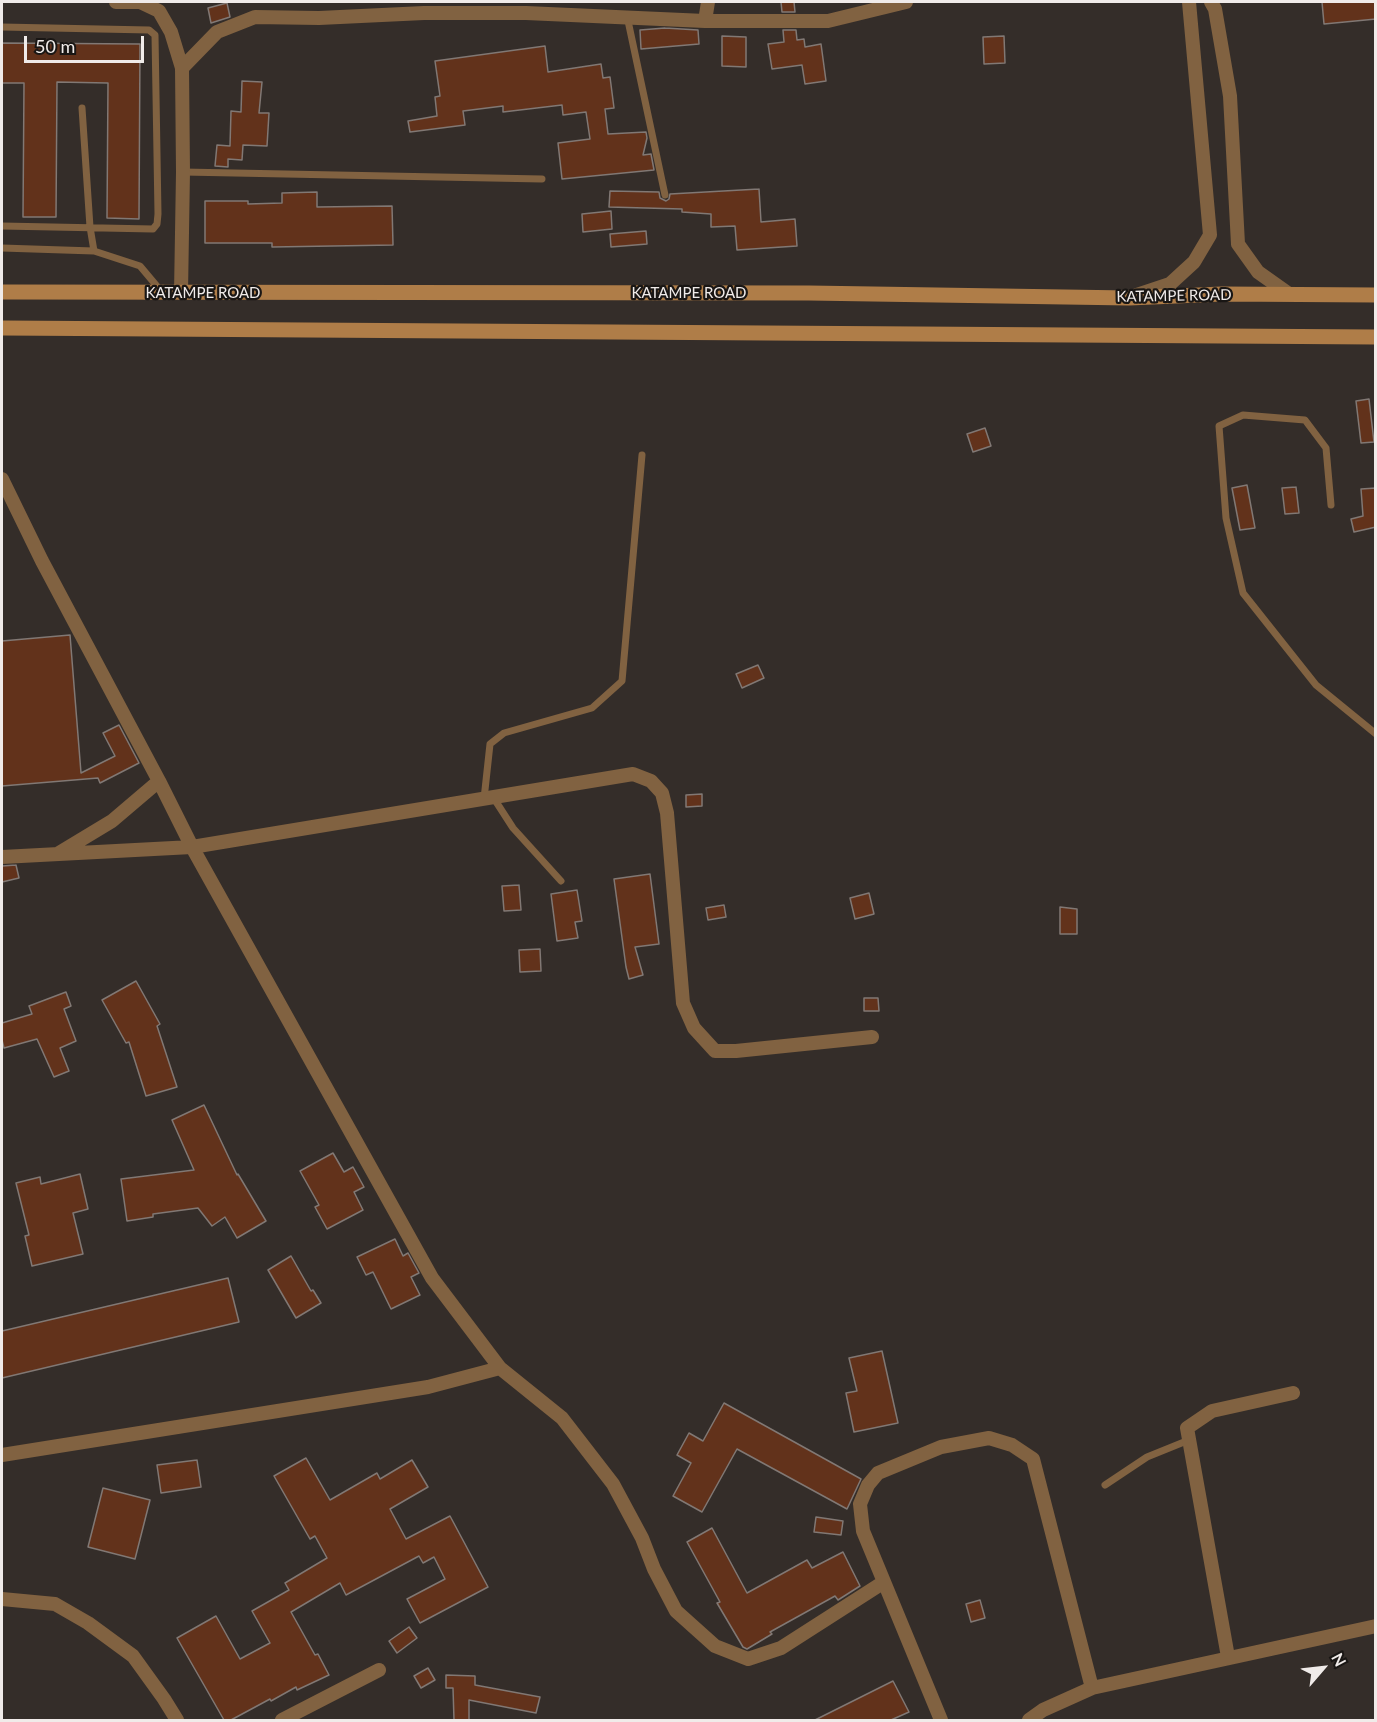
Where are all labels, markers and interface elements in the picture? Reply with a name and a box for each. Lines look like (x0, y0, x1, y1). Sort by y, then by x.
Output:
scale bar (27, 24, 147, 62)
text: 50 m (35, 35, 75, 57)
street label: KATAMPE ROAD (145, 284, 261, 302)
street label: KATAMPE ROAD (631, 284, 747, 302)
street label: KATAMPE ROAD (1116, 286, 1232, 306)
north arrow (1293, 1638, 1353, 1698)
text: N (1328, 1649, 1351, 1669)

